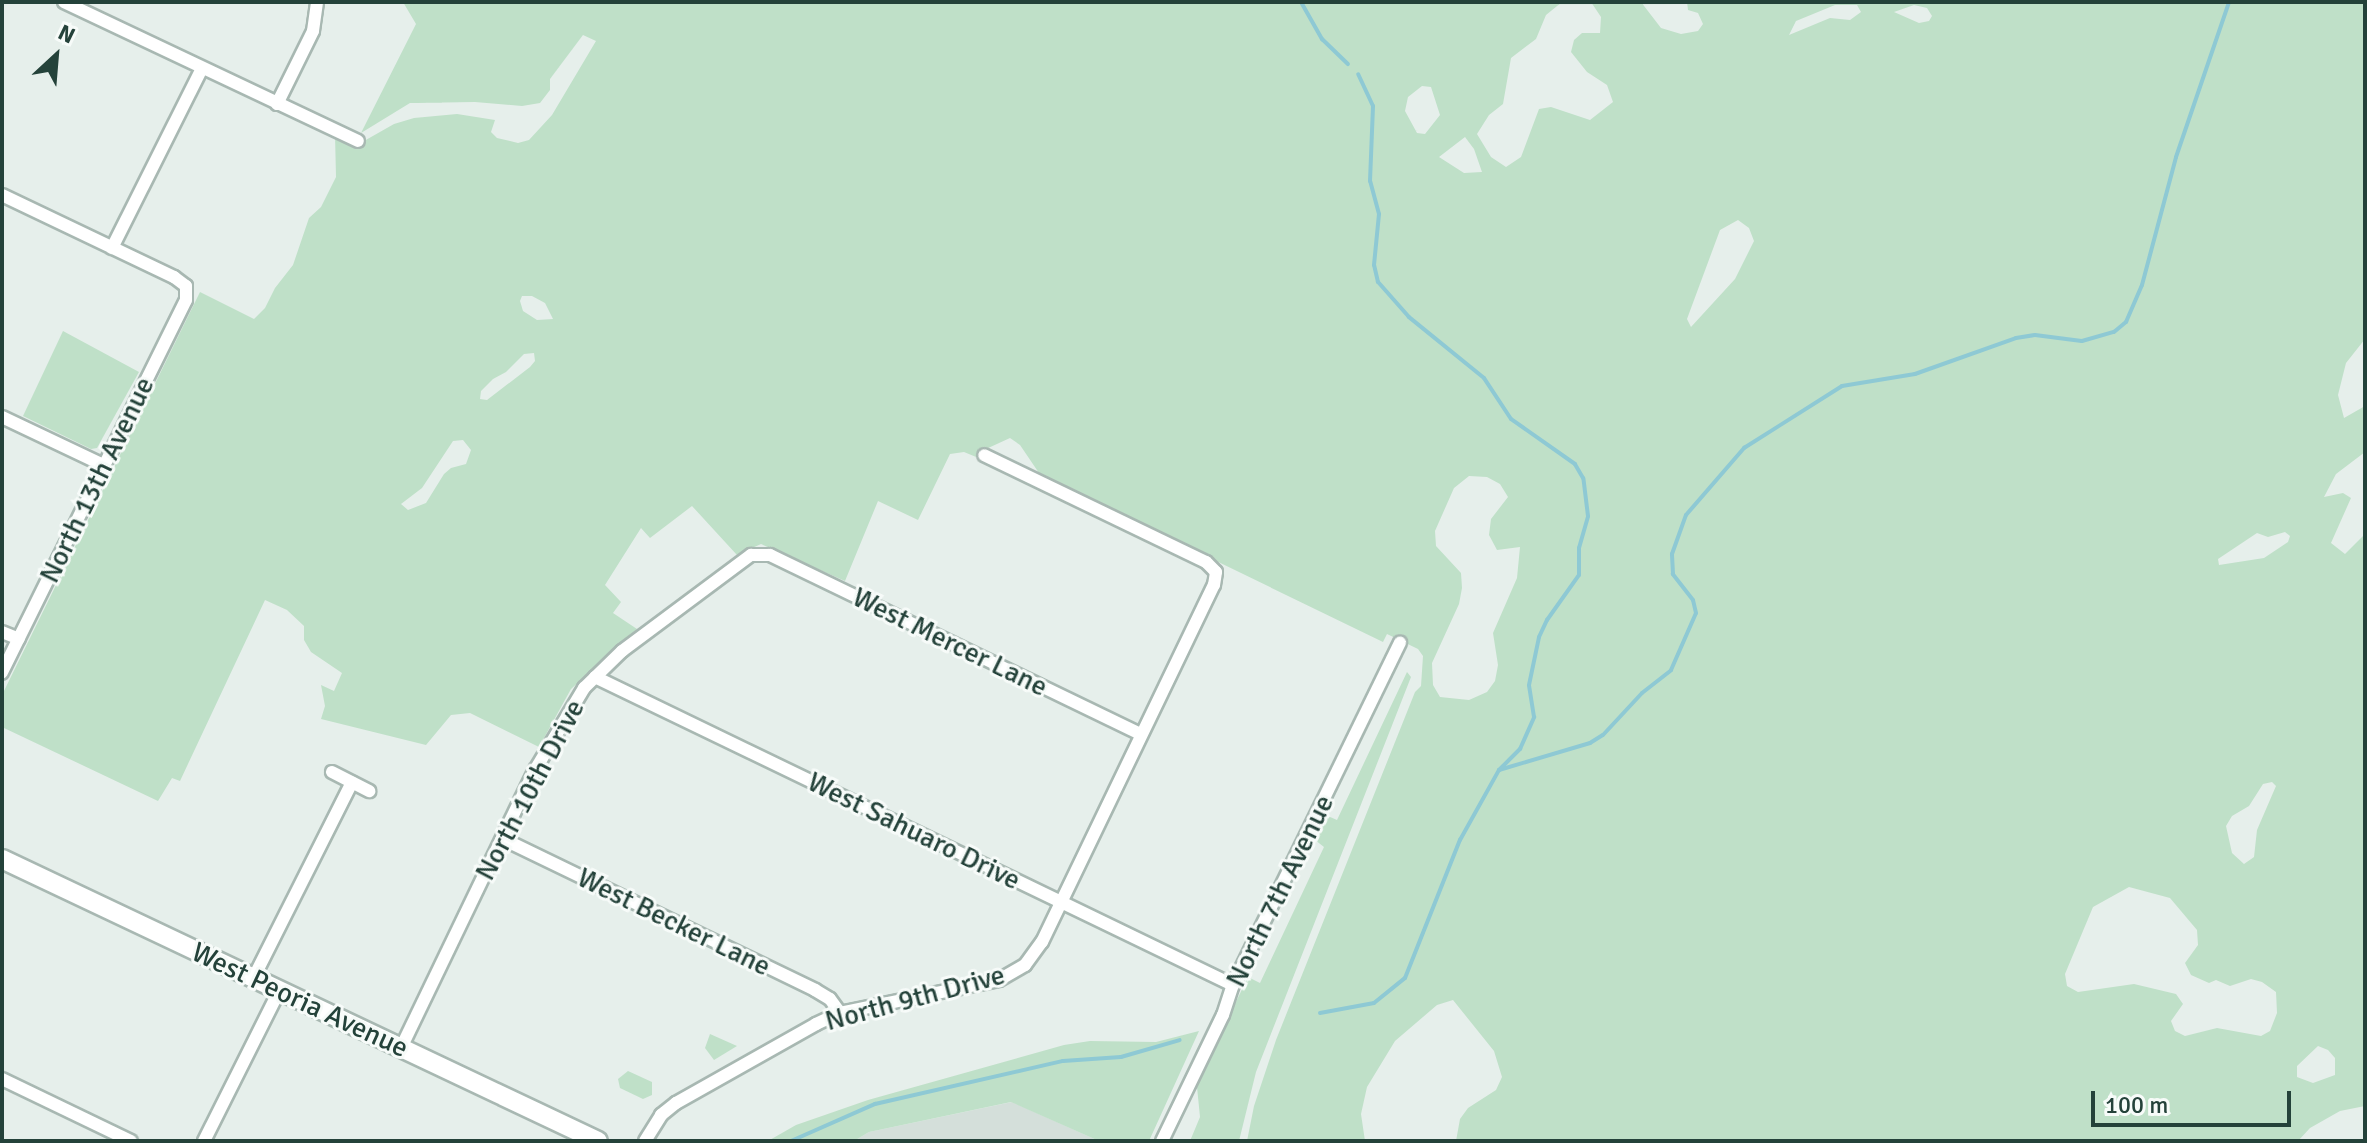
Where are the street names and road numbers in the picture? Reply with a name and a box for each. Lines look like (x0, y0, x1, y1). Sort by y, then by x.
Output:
street label: North 13th Avenue (33, 372, 161, 588)
street label: West Mercer Lane (847, 580, 1053, 704)
street label: North 10th Drive (468, 694, 592, 886)
street label: West Sahuaro Drive (802, 765, 1026, 897)
street label: North 7th Avenue (1219, 789, 1341, 993)
street label: West Becker Lane (572, 861, 776, 983)
street label: West Peoria Avenue (186, 935, 414, 1065)
street label: North 9th Drive (821, 958, 1009, 1038)

